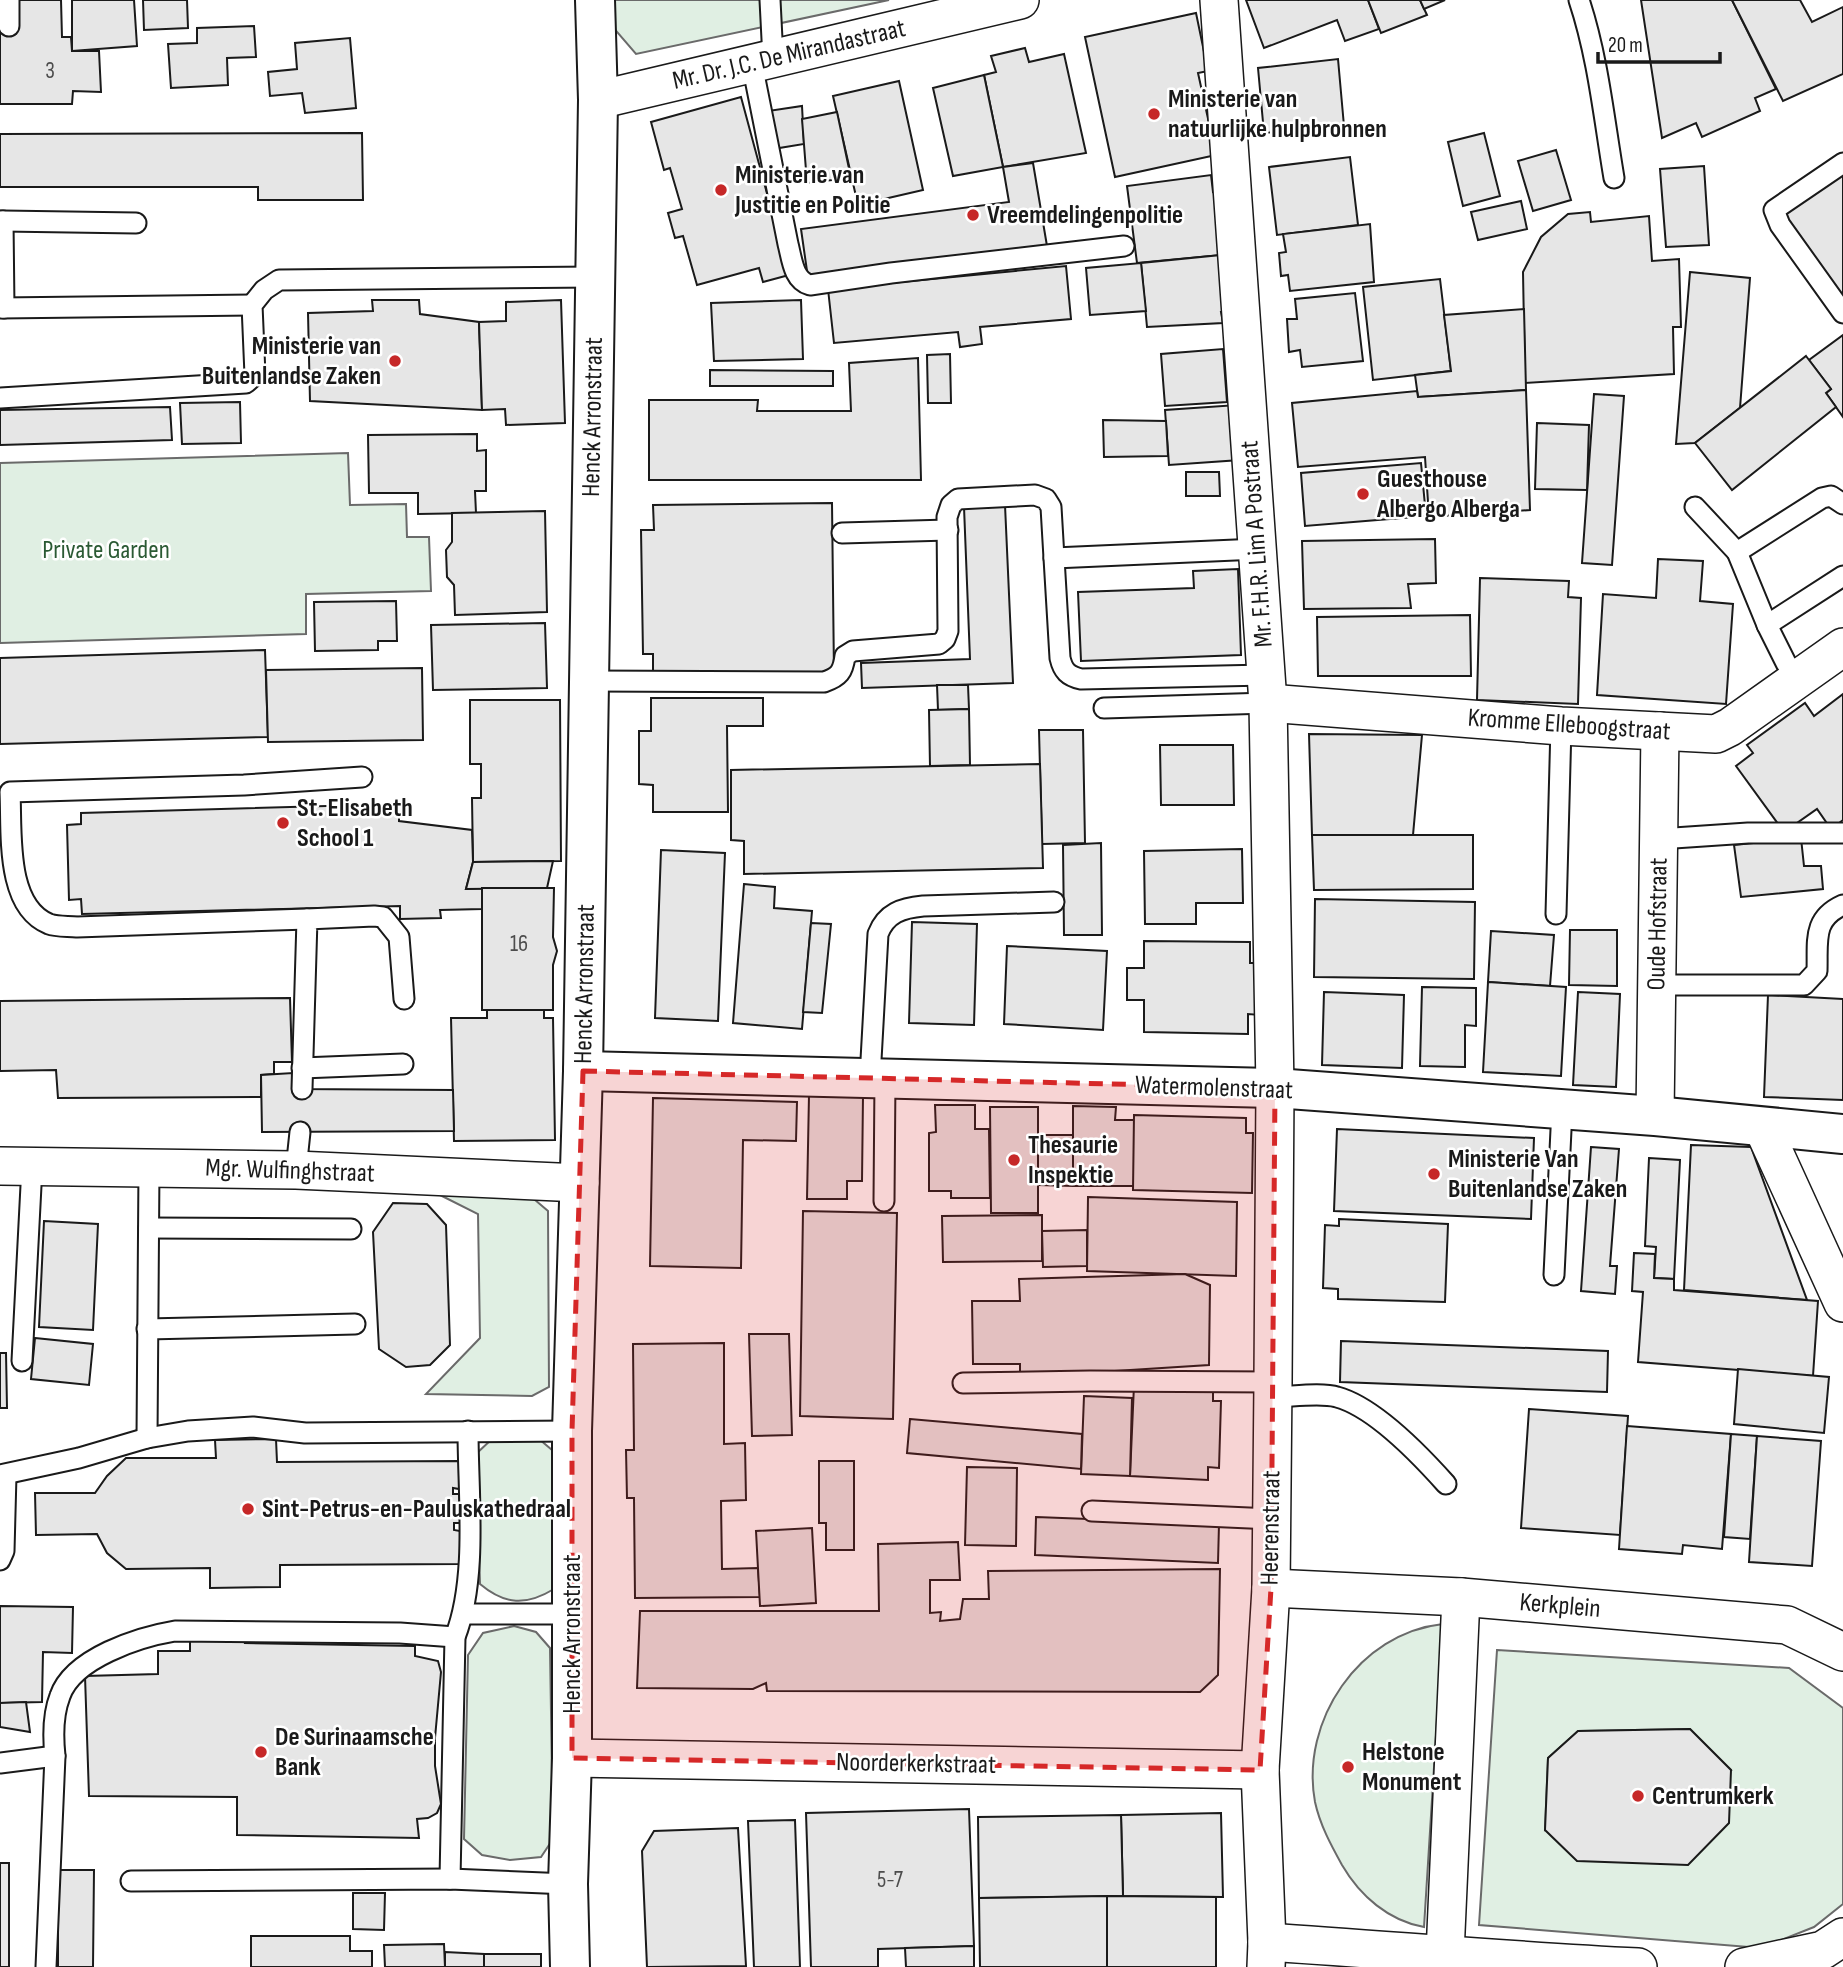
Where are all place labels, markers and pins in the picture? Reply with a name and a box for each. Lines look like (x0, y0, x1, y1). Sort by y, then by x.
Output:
place label: Ministerie van natuurlijke hulpbronnen (1168, 84, 1387, 145)
marker: Ministerie van natuurlijke hulpbronnen (1146, 106, 1162, 122)
place label: Ministerie van Justitie en Politie (734, 160, 891, 221)
marker: Ministerie van Justitie en Politie (713, 182, 729, 198)
place label: Vreemdelingenpolitie (987, 200, 1183, 231)
marker: Vreemdelingenpolitie (965, 207, 981, 223)
place label: Ministerie van Buitenlandse Zaken (202, 331, 381, 392)
marker: Ministerie van Buitenlandse Zaken (387, 353, 403, 369)
place label: Guesthouse Albergo Alberga (1376, 464, 1520, 525)
marker: Guesthouse Albergo Alberga (1355, 486, 1371, 502)
place label: St. Elisabeth School 1 (297, 793, 413, 854)
marker: St. Elisabeth School 1 (275, 815, 291, 831)
place label: Thesaurie Inspektie (1028, 1130, 1118, 1191)
place label: Ministerie Van Buitenlandse Zaken (1448, 1144, 1627, 1205)
marker: Thesaurie Inspektie (1006, 1152, 1022, 1168)
marker: Ministerie Van Buitenlandse Zaken (1426, 1166, 1442, 1182)
place label: Sint-Petrus-en-Pauluskathedraal (262, 1494, 571, 1525)
marker: Sint-Petrus-en-Pauluskathedraal (240, 1501, 256, 1517)
place label: De Surinaamsche Bank (275, 1722, 434, 1783)
place label: Helstone Monument (1362, 1737, 1462, 1798)
marker: De Surinaamsche Bank (253, 1744, 269, 1760)
marker: Helstone Monument (1340, 1759, 1356, 1775)
place label: Centrumkerk (1652, 1781, 1774, 1812)
marker: Centrumkerk (1630, 1788, 1646, 1804)

